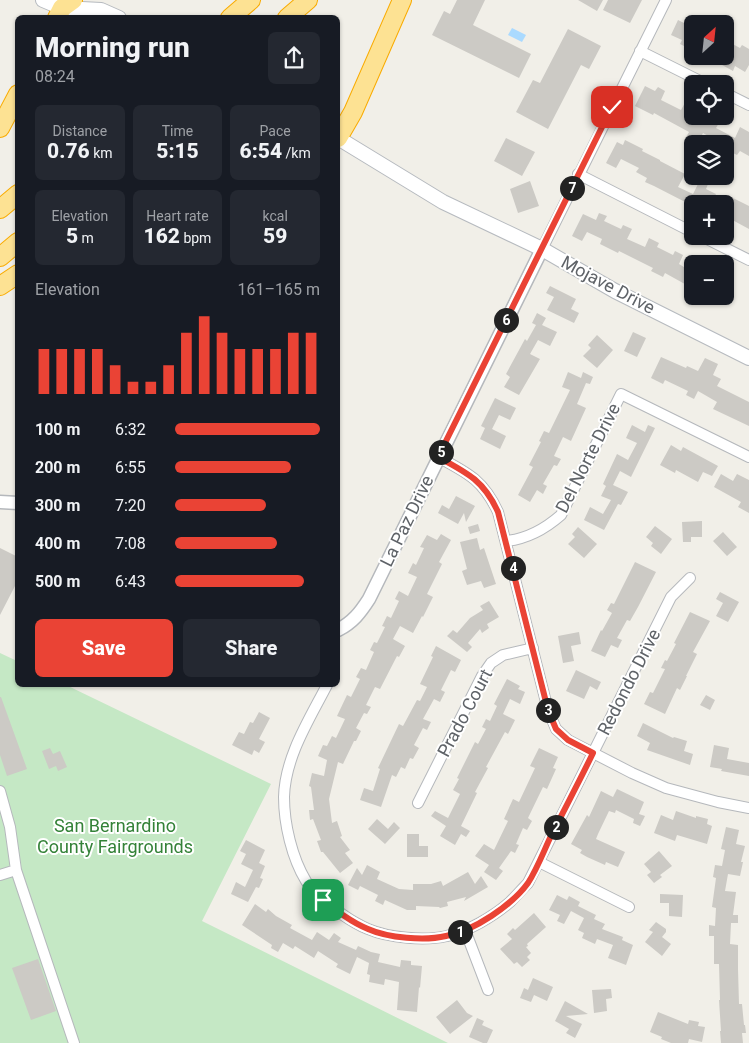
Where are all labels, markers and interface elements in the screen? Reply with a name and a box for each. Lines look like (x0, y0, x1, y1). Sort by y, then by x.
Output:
north arrow (684, 15, 734, 65)
map controls (684, 15, 734, 305)
text: Morning run (35, 31, 190, 64)
button: share (268, 32, 320, 84)
text: 08:24 (35, 67, 75, 86)
button: locate (684, 75, 734, 125)
pin (591, 86, 633, 128)
icon: check (598, 93, 626, 121)
text: Distance (53, 123, 107, 139)
text: Time (162, 123, 193, 139)
text: Pace (260, 123, 291, 139)
button: layers (684, 135, 734, 185)
text: 0.76 (47, 139, 90, 163)
text: 5:15 (156, 139, 199, 163)
text: 6:54 (240, 139, 282, 163)
text: km (90, 145, 113, 161)
text: /km (282, 145, 311, 161)
pin: 7 (560, 176, 584, 200)
text: 7 (568, 180, 577, 196)
button: + (684, 195, 734, 245)
text: Elevation (51, 208, 108, 224)
text: Heart rate (146, 208, 209, 224)
text: kcal (263, 208, 288, 224)
text: 5 (66, 224, 78, 248)
text: 162 (144, 224, 180, 248)
text: 59 (263, 224, 287, 248)
text: m (78, 230, 94, 246)
text: bpm (180, 230, 211, 246)
street label: Mojave Drive (558, 251, 659, 318)
button: − (684, 255, 734, 305)
text: Elevation (35, 280, 100, 299)
text: 161–165 m (238, 280, 320, 299)
pin: 6 (494, 308, 518, 332)
text: 6 (502, 312, 511, 328)
street label: Del Norte Drive (551, 399, 624, 516)
text: 100 m (35, 420, 80, 439)
text: 6:32 (115, 420, 146, 439)
pin: 5 (428, 440, 454, 464)
text: 5 (437, 444, 446, 460)
text: 200 m (35, 458, 80, 477)
text: 6:55 (115, 458, 146, 477)
street label: La Paz Drive (375, 472, 438, 570)
text: 300 m (35, 496, 80, 515)
text: 7:20 (115, 496, 146, 515)
text: 400 m (35, 534, 80, 553)
text: 7:08 (115, 534, 146, 553)
pin: 4 (500, 556, 526, 580)
text: 4 (509, 560, 518, 576)
text: 500 m (35, 572, 80, 591)
text: 6:43 (115, 572, 146, 591)
button: Save (35, 619, 173, 677)
button: Share (183, 619, 320, 677)
street label: Redondo Drive (593, 625, 664, 738)
street label: Prado Court (433, 665, 496, 760)
pin: 3 (536, 698, 560, 722)
text: 3 (544, 702, 553, 718)
pin: 2 (544, 814, 568, 840)
park label: San Bernardino County Fairgrounds (37, 815, 193, 857)
text: 2 (552, 819, 561, 835)
pin (302, 879, 344, 921)
icon: arrive (309, 886, 337, 914)
pin: 1 (448, 920, 472, 944)
text: 1 (456, 924, 465, 940)

